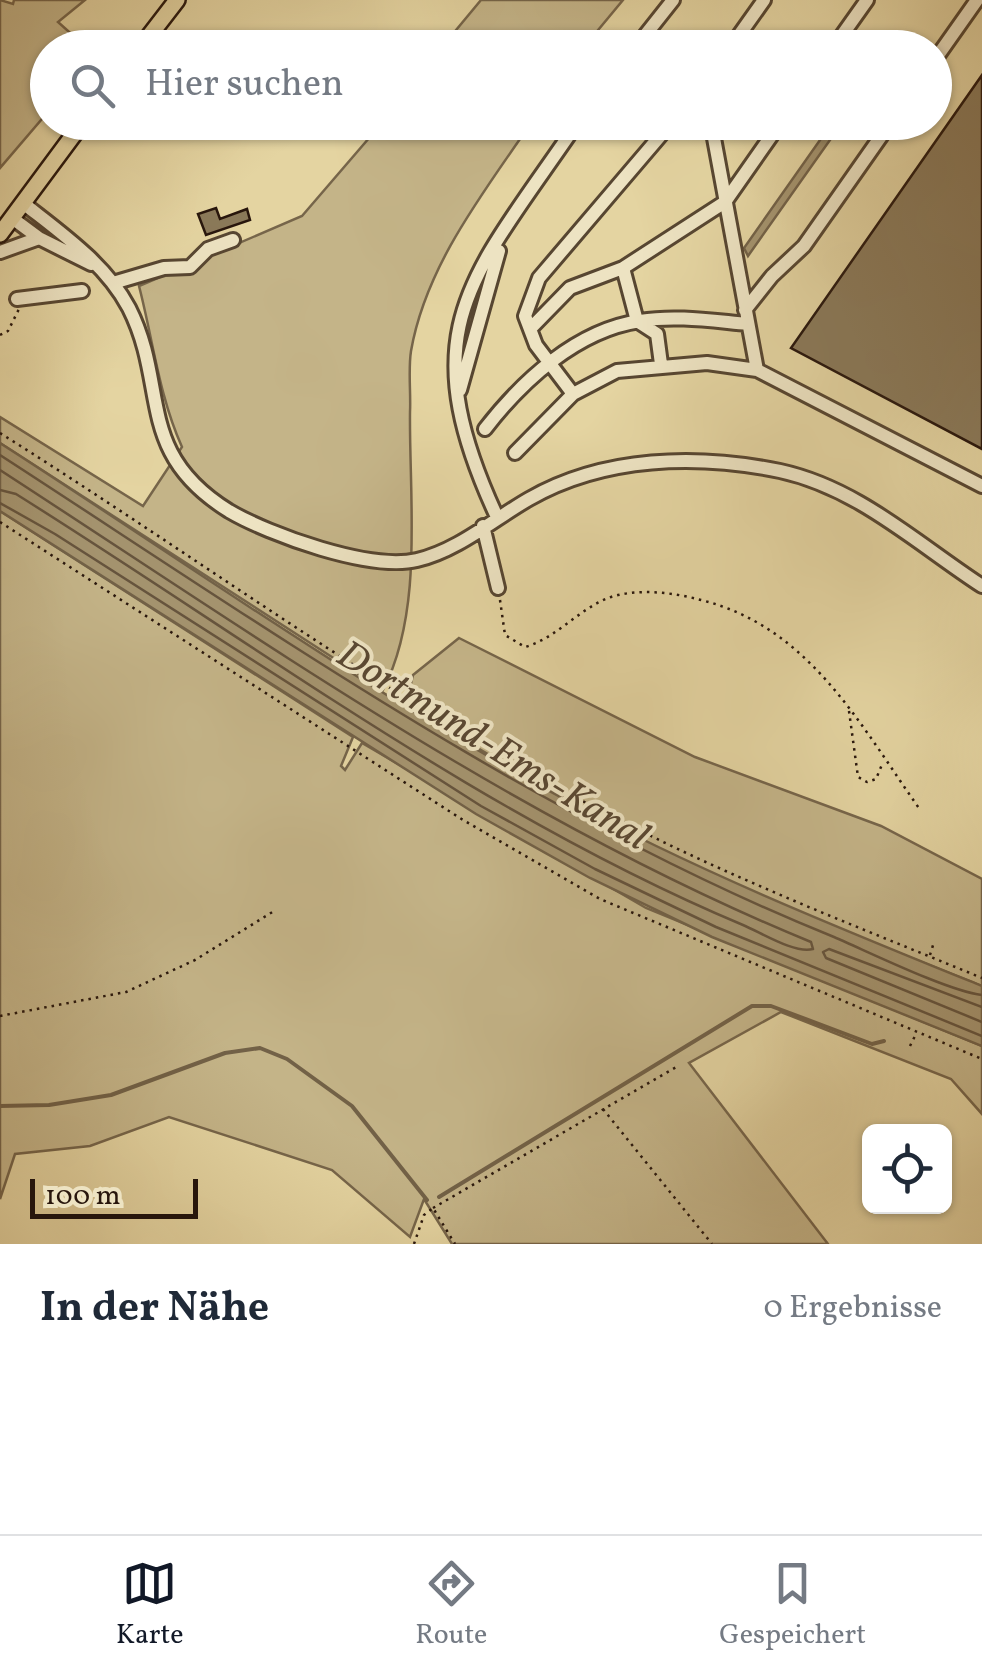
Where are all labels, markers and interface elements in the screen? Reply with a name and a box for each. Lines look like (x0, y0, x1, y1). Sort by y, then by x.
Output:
search box (30, 30, 952, 140)
icon: search (65, 58, 120, 113)
text: Hier suchen (145, 59, 344, 112)
water label: Dortmund-Ems-Kanal (325, 629, 659, 866)
map controls (862, 1124, 952, 1214)
button: locate (862, 1124, 952, 1214)
scale bar (30, 1174, 198, 1218)
text: 100 m (45, 1177, 120, 1216)
text: In der Nähe (40, 1280, 269, 1339)
text: 0 Ergebnisse (763, 1287, 942, 1331)
tab: Karte (116, 1556, 183, 1655)
tab: Route (415, 1556, 487, 1655)
tab: Gespeichert (719, 1556, 866, 1655)

